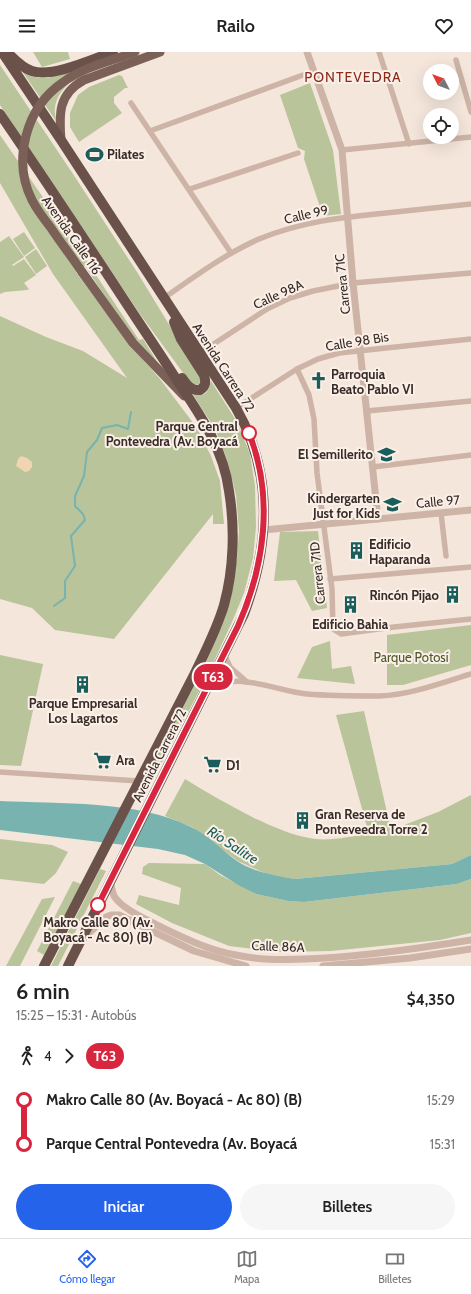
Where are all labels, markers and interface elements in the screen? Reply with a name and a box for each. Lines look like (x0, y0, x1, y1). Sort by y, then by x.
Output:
icon: menu (16, 15, 38, 37)
text: Railo (216, 15, 255, 37)
icon: heart (433, 15, 455, 37)
north arrow (423, 64, 459, 100)
map controls (423, 64, 459, 144)
district label: PONTEVEDRA (304, 68, 402, 86)
button: locate (423, 108, 459, 144)
sports icon: Pilates (84, 144, 104, 164)
place label: Pilates (107, 146, 145, 162)
street label: Avenida Calle 116 (39, 192, 105, 278)
street label: Calle 99 (282, 201, 330, 227)
street label: Carrera 71C (331, 253, 353, 315)
street label: Calle 98A (250, 276, 306, 312)
street label: Avenida Carrera 72 (189, 320, 259, 414)
street label: Calle 98 Bis (324, 328, 390, 354)
place label: Parroquia Beato Pablo VI (331, 366, 414, 397)
church icon: Parroquia Beato Pablo VI (308, 371, 328, 391)
place label: Parque Central Pontevedra (Av. Boyacá (106, 418, 239, 449)
marker: Parque Central Pontevedra (Av. Boyacá (241, 425, 257, 441)
school or university icon: El Semillerito (376, 444, 396, 464)
place label: El Semillerito (298, 446, 374, 462)
place label: Kindergarten Just for Kids (307, 490, 380, 521)
street label: Calle 97 (415, 491, 461, 511)
school or university icon: Kindergarten Just for Kids (383, 495, 403, 515)
place label: Edificio Haparanda (369, 536, 431, 567)
street label: Carrera 71D (306, 541, 328, 605)
building icon: Edificio Haparanda (346, 541, 366, 561)
building icon: Rincón Pijao (442, 585, 462, 605)
place label: Rincón Pijao (369, 587, 440, 603)
building icon: Edificio Bahia (340, 595, 360, 615)
place label: Edificio Bahia (312, 616, 389, 632)
park label: Parque Potosí (373, 649, 449, 665)
line badge: T63 (190, 664, 236, 690)
text: T63 (202, 668, 224, 686)
building icon: Parque Empresarial Los Lagartos (73, 674, 93, 694)
place label: Parque Empresarial Los Lagartos (29, 695, 138, 726)
street label: Avenida Carrera 72 (129, 706, 189, 804)
supermarket icon: Ara (93, 750, 113, 770)
place label: Ara (116, 752, 135, 768)
supermarket icon: D1 (203, 755, 223, 775)
place label: D1 (226, 757, 240, 773)
place label: Gran Reserva de Ponteveedra Torre 2 (315, 806, 428, 837)
building icon: Gran Reserva de Ponteveedra Torre 2 (292, 811, 312, 831)
water label: Río Salitre (204, 822, 262, 868)
marker: Makro Calle 80 (Av. Boyacá - Ac 80) (B) (90, 897, 106, 913)
place label: Makro Calle 80 (Av. Boyacá - Ac 80) (B) (43, 914, 153, 945)
street label: Calle 86A (251, 937, 305, 955)
text: 6 min (16, 978, 70, 1005)
text: $4,350 (407, 991, 455, 1009)
text: 15:25 – 15:31 · Autobús (16, 1007, 136, 1023)
icon: walk (16, 1045, 38, 1067)
icon: forward (58, 1045, 80, 1067)
text: T63 (94, 1047, 116, 1065)
text: 4 (44, 1048, 52, 1064)
text: Makro Calle 80 (Av. Boyacá - Ac 80) (B) (46, 1091, 302, 1109)
text: 15:29 (427, 1092, 455, 1108)
text: Parque Central Pontevedra (Av. Boyacá (46, 1135, 297, 1153)
text: 15:31 (430, 1136, 455, 1152)
button: Iniciar (16, 1184, 232, 1230)
button: Billetes (240, 1184, 455, 1230)
tab: Cómo llegar (59, 1248, 115, 1286)
tab: Mapa (234, 1248, 259, 1286)
tab: Billetes (378, 1248, 412, 1286)

